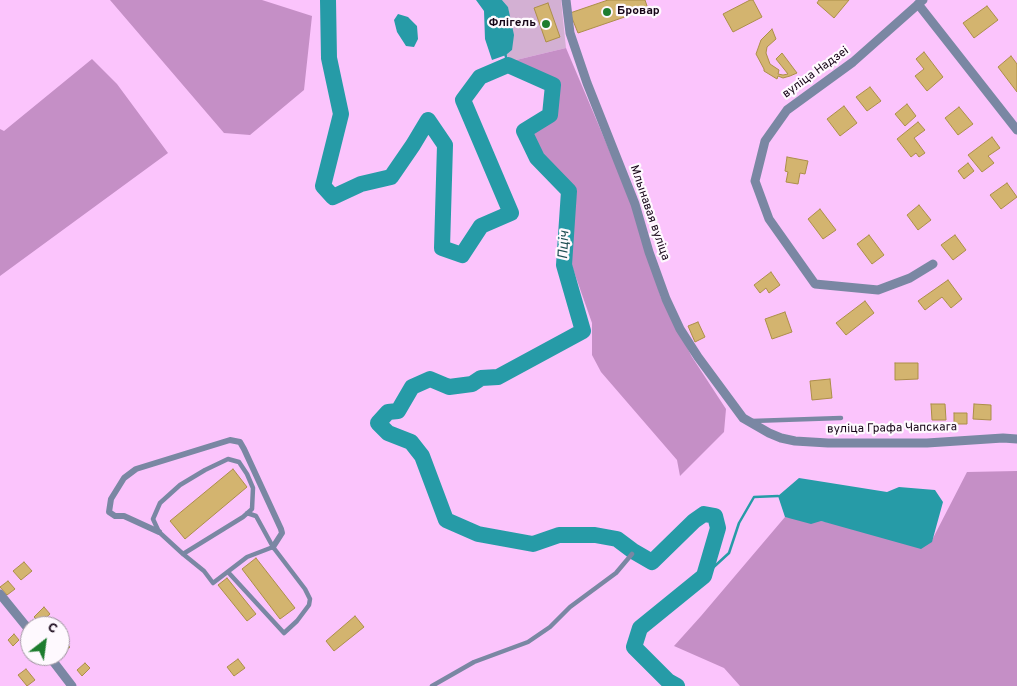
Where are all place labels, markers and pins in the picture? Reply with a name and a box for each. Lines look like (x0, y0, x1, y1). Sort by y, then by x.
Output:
place label: Бровар (617, 5, 660, 19)
marker: Бровар (601, 6, 613, 18)
place label: Флігель (489, 17, 536, 31)
marker: Флігель (540, 18, 552, 30)

